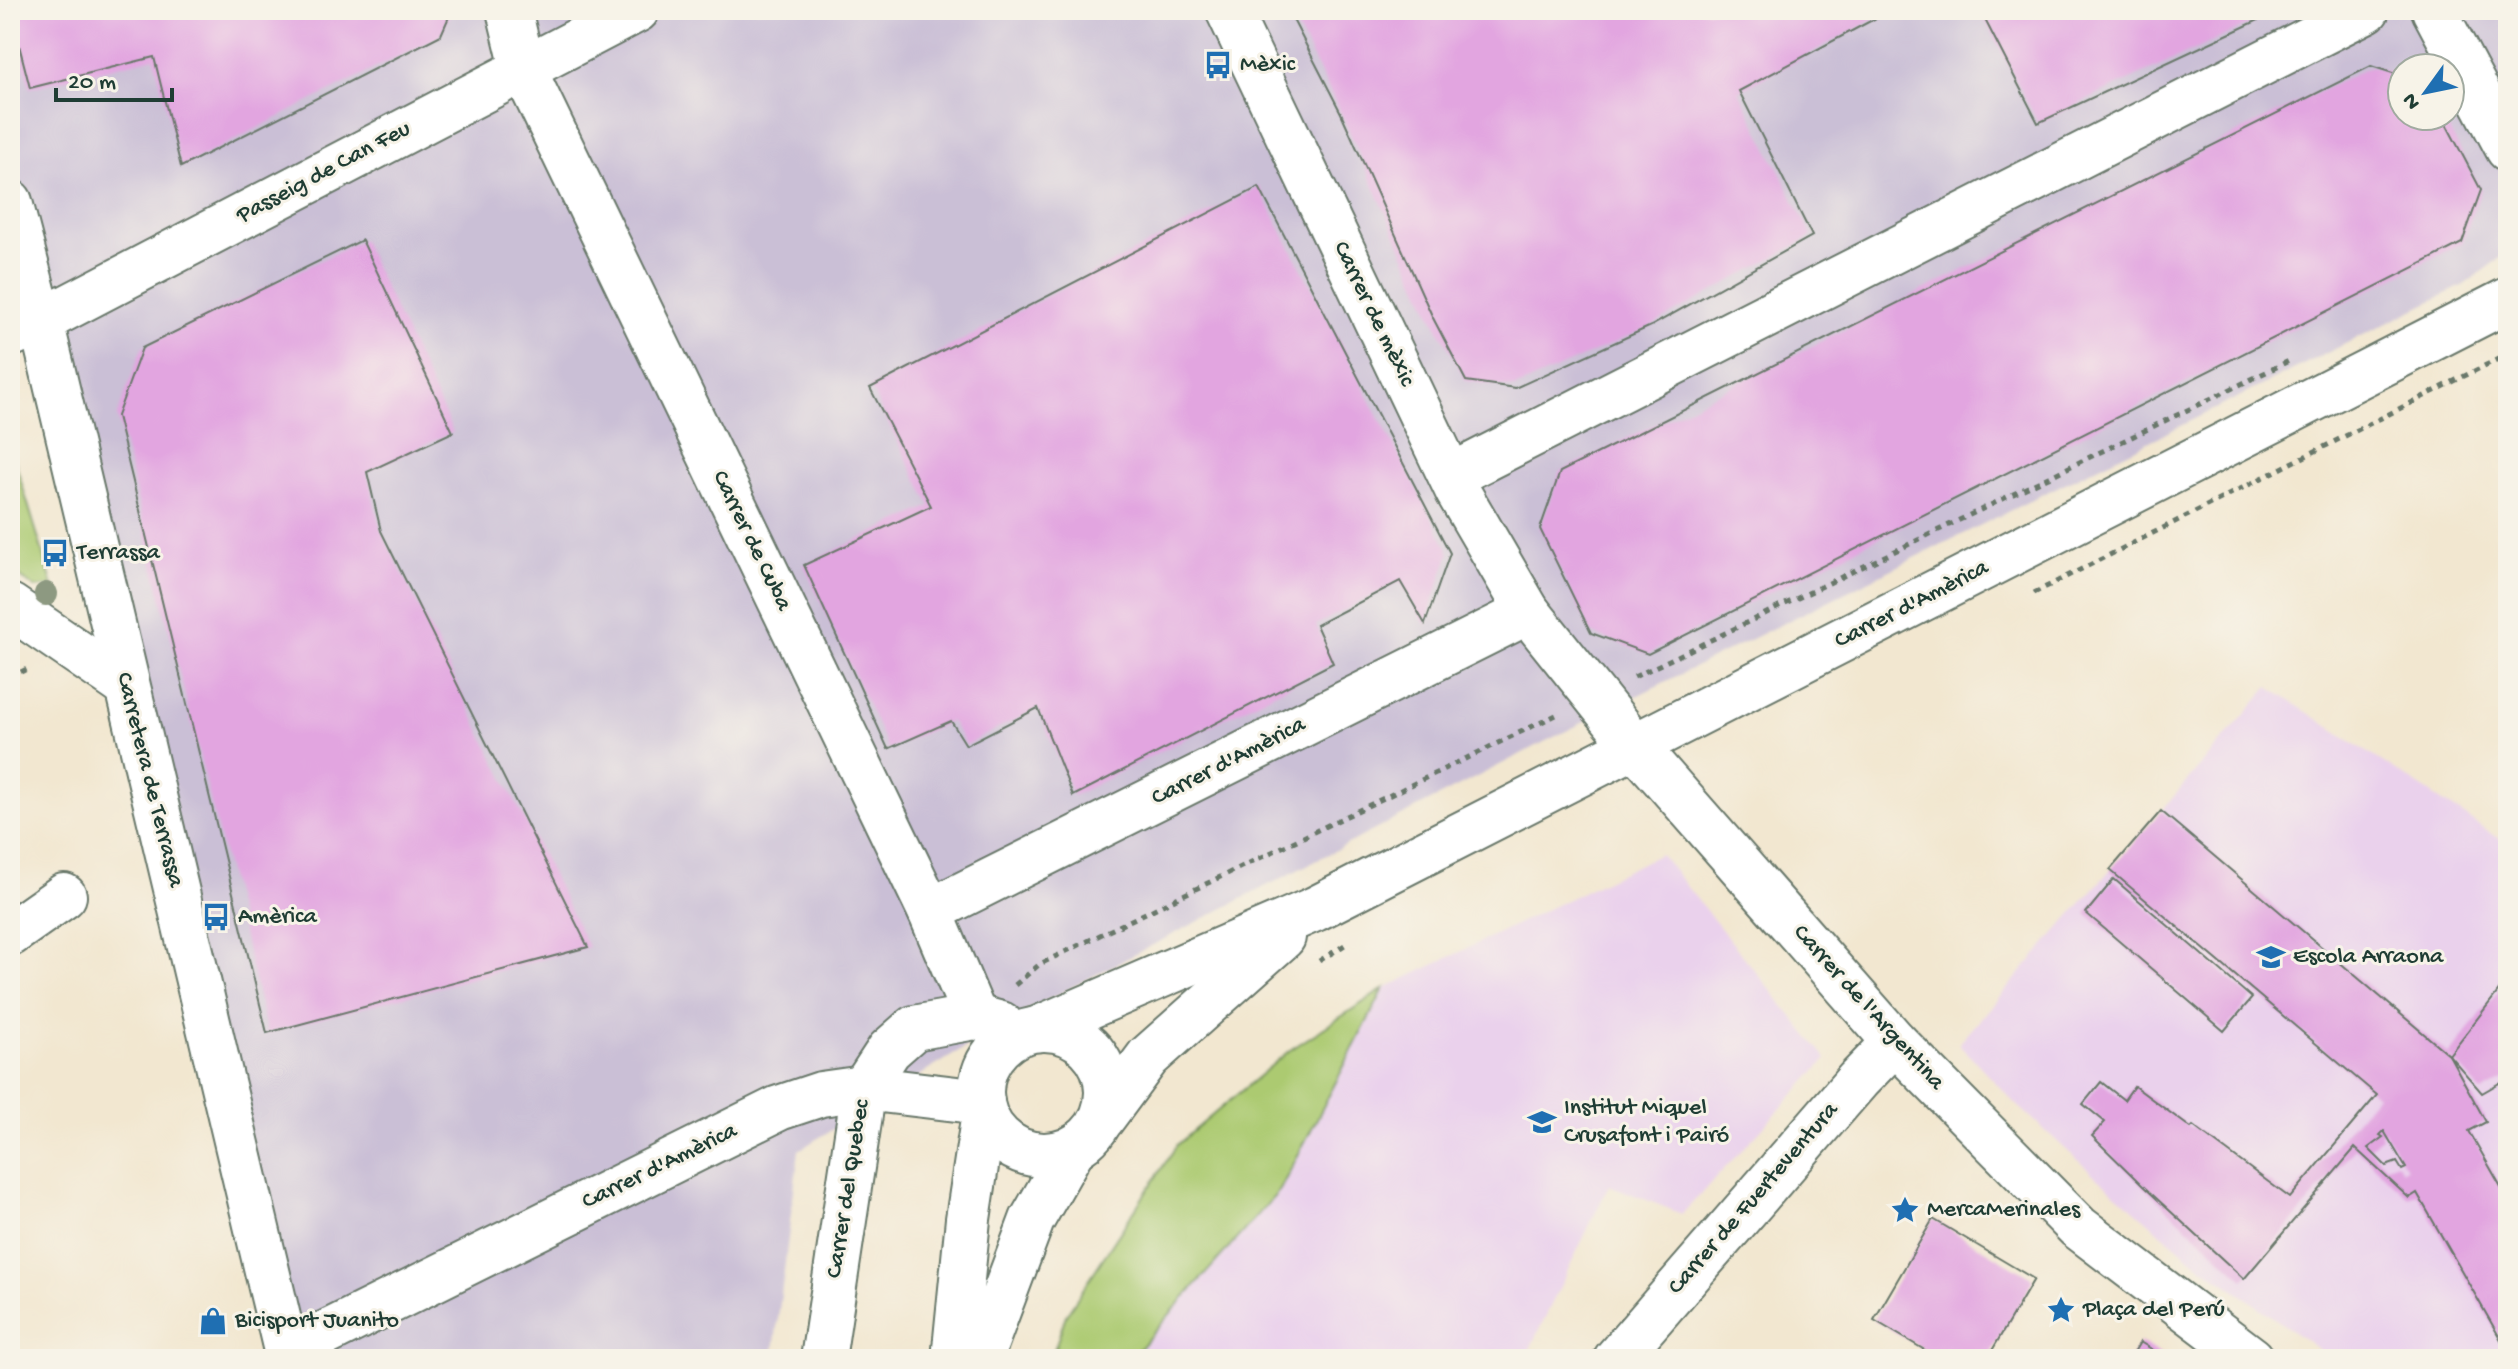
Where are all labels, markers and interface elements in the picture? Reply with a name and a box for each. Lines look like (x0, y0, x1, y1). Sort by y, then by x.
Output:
bus stop icon: Mèxic (1203, 50, 1233, 80)
place label: Mèxic (1240, 51, 1296, 80)
scale bar (56, 52, 172, 102)
north arrow (2386, 52, 2466, 132)
text: 20 m (68, 69, 116, 98)
text: N (2398, 88, 2427, 114)
street label: Passeig de Can Feu (231, 115, 416, 231)
street label: Carrer de mèxic (1325, 237, 1421, 392)
street label: Carrer de Cuba (705, 466, 798, 616)
bus stop icon: Terrassa (40, 538, 70, 568)
place label: Terrassa (75, 539, 161, 568)
street label: Carrer d'Amèrica (1830, 553, 1994, 656)
street label: Carretera de Terrassa (108, 670, 190, 891)
street label: Carrer d'Amèrica (1147, 710, 1311, 813)
bus stop icon: Amèrica (201, 902, 231, 932)
place label: Amèrica (238, 903, 317, 932)
street label: Carrer de l'Argentina (1786, 919, 1951, 1097)
school or university icon: Escola Arraona (2256, 942, 2286, 972)
place label: Escola Arraona (2293, 943, 2444, 972)
place label: Institut Miquel Crusafont i Pairó (1564, 1094, 1729, 1151)
street label: Carrer de Fuerteventura (1662, 1096, 1846, 1301)
street label: Carrer del Quebec (821, 1097, 878, 1280)
school or university icon: Institut Miquel Crusafont i Pairó (1527, 1107, 1557, 1137)
street label: Carrer d'Amèrica (578, 1117, 743, 1217)
place icon: MercaMerinales (1890, 1195, 1920, 1225)
place label: MercaMerinales (1927, 1196, 2081, 1225)
place icon: Plaça del Perú (2046, 1295, 2076, 1325)
place label: Plaça del Perú (2082, 1296, 2225, 1325)
shop icon: Bicisport Juanito (198, 1306, 228, 1336)
place label: Bicisport Juanito (234, 1307, 399, 1336)

